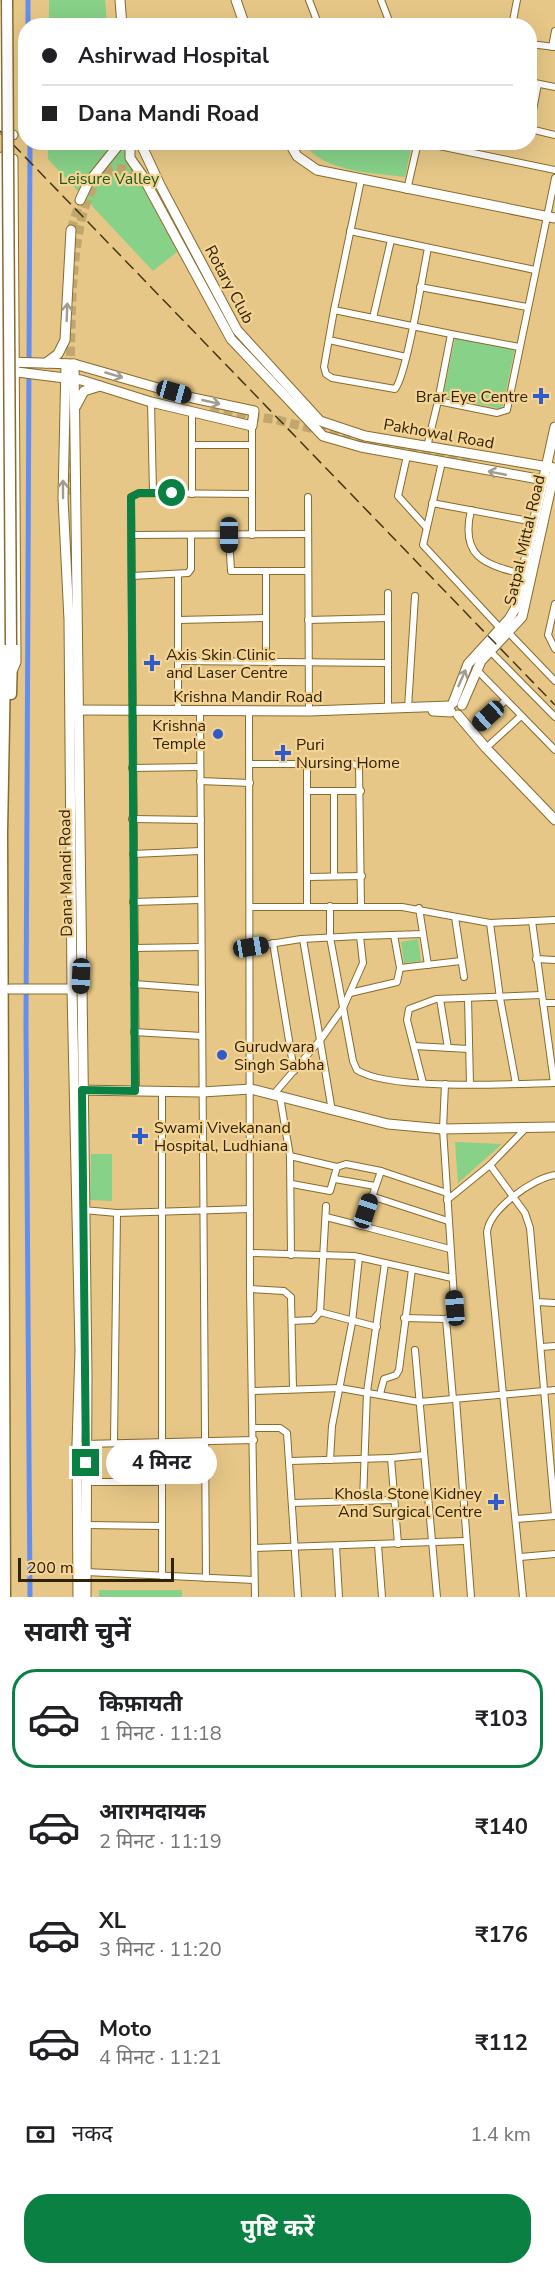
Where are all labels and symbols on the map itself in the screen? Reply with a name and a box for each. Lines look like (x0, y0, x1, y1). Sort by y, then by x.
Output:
park label: Leisure Valley (59, 168, 160, 190)
street label: Rotary Club (199, 241, 259, 328)
one-way arrow (61, 303, 72, 323)
one-way arrow (104, 370, 123, 381)
car (154, 378, 194, 406)
place label: Brar Eye Centre (416, 386, 528, 408)
marker: Brar Eye Centre (532, 387, 550, 405)
one-way arrow (201, 396, 220, 408)
street label: Pakhowal Road (382, 413, 496, 455)
one-way arrow (488, 467, 508, 478)
street label: Satpal Mittal Road (499, 473, 551, 608)
one-way arrow (57, 479, 69, 499)
route start (158, 479, 185, 506)
car (220, 517, 238, 553)
place label: Axis Skin Clinic and Laser Centre (166, 644, 288, 684)
marker: Axis Skin Clinic and Laser Centre (143, 654, 161, 672)
one-way arrow (457, 669, 468, 687)
street label: Krishna Mandir Road (173, 686, 323, 708)
car (469, 697, 507, 735)
place label: Krishna Temple (152, 715, 206, 755)
marker: Krishna Temple (211, 727, 225, 741)
place label: Puri Nursing Home (296, 734, 400, 774)
marker: Puri Nursing Home (274, 744, 292, 762)
street label: Dana Mandi Road (54, 809, 78, 937)
car (232, 935, 270, 959)
car (71, 958, 91, 994)
place label: Gurudwara Singh Sabha (234, 1036, 324, 1076)
marker: Gurudwara Singh Sabha (215, 1048, 229, 1062)
place label: Swami Vivekanand Hospital, Ludhiana (154, 1117, 291, 1157)
marker: Swami Vivekanand Hospital, Ludhiana (131, 1127, 149, 1145)
car (352, 1191, 380, 1231)
car (444, 1289, 466, 1327)
callout: 4 मिनट (107, 1442, 218, 1484)
route end (72, 1449, 99, 1476)
place label: Khosla Stone Kidney And Surgical Centre (334, 1483, 483, 1523)
marker: Khosla Stone Kidney And Surgical Centre (487, 1493, 505, 1511)
scale bar (18, 1555, 174, 1582)

